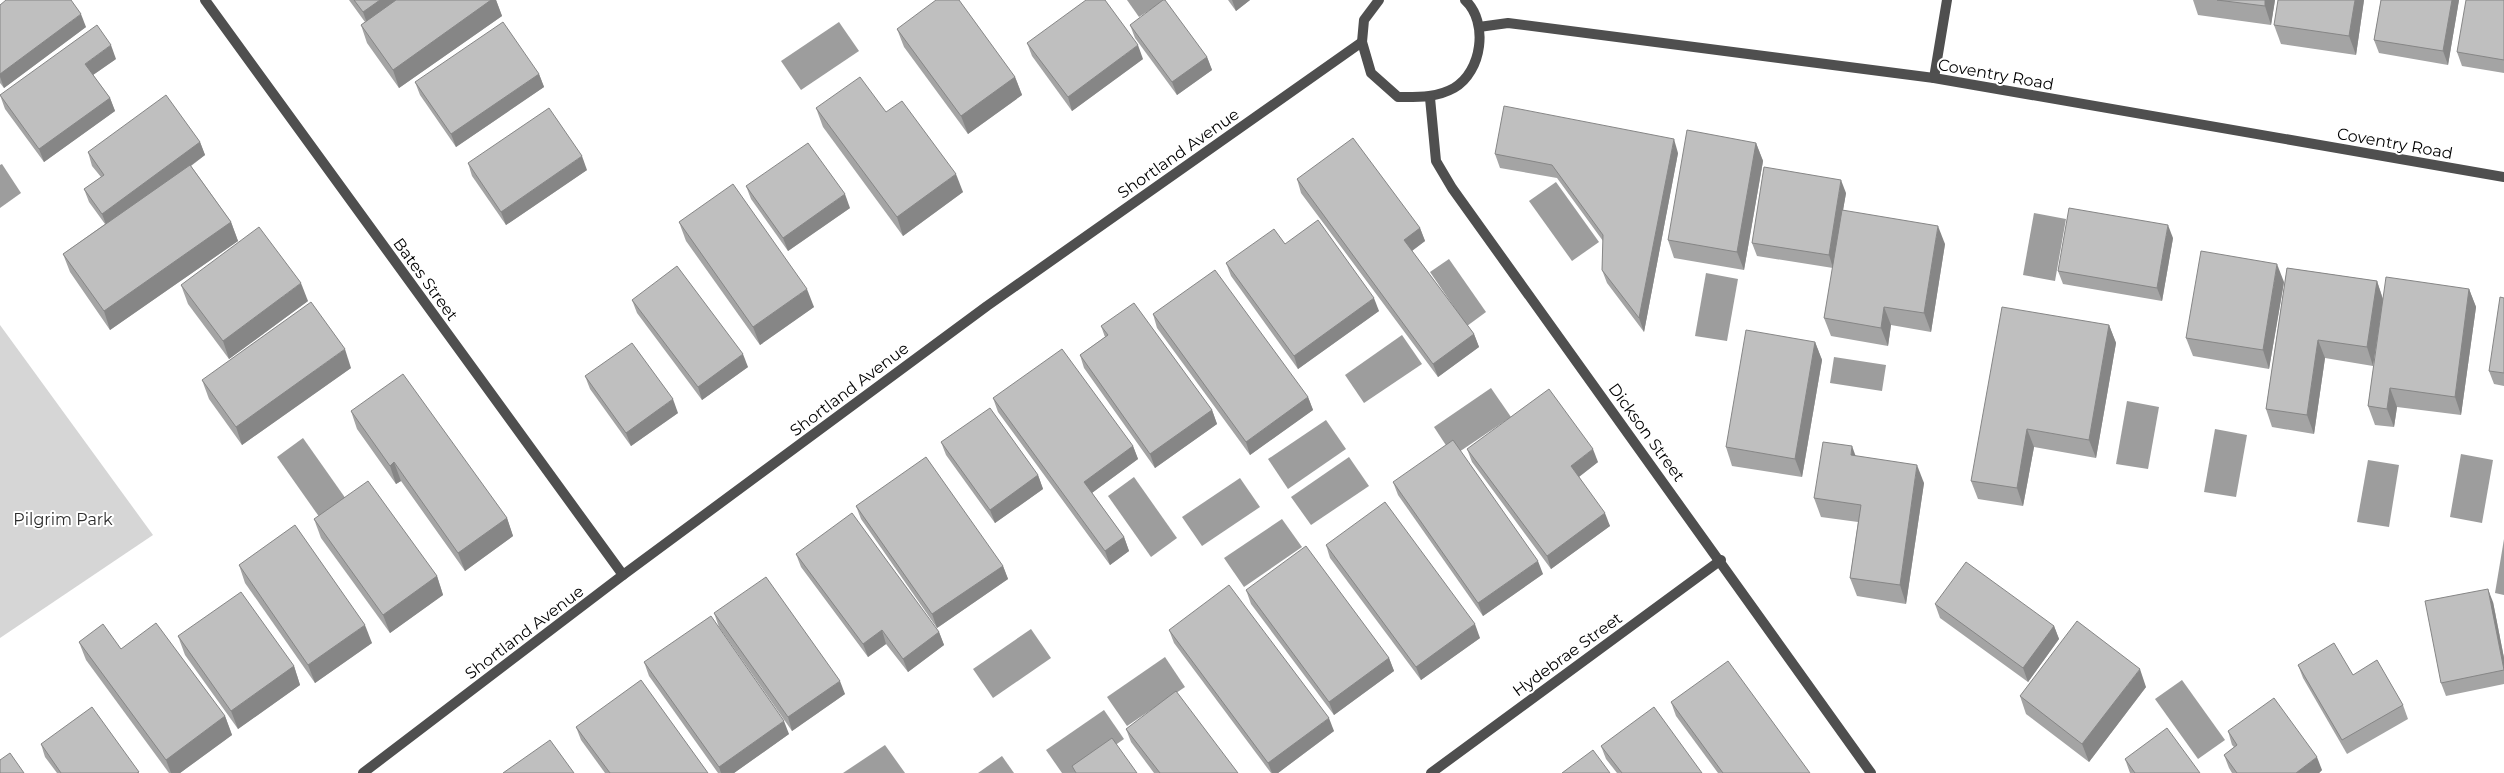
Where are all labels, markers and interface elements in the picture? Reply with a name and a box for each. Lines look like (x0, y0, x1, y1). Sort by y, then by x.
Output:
street label: Coventry Road (1937, 55, 2055, 94)
street label: Shortland Avenue (1114, 104, 1243, 202)
street label: Coventry Road (2336, 124, 2454, 163)
street label: Bates Street (389, 234, 462, 325)
street label: Shortland Avenue (786, 339, 912, 440)
street label: Dickson Street (1605, 379, 1689, 486)
park label: Pilgrim Park (13, 510, 113, 529)
street label: Shortland Avenue (461, 582, 587, 683)
street label: Hydebrae Street (1509, 608, 1626, 700)

